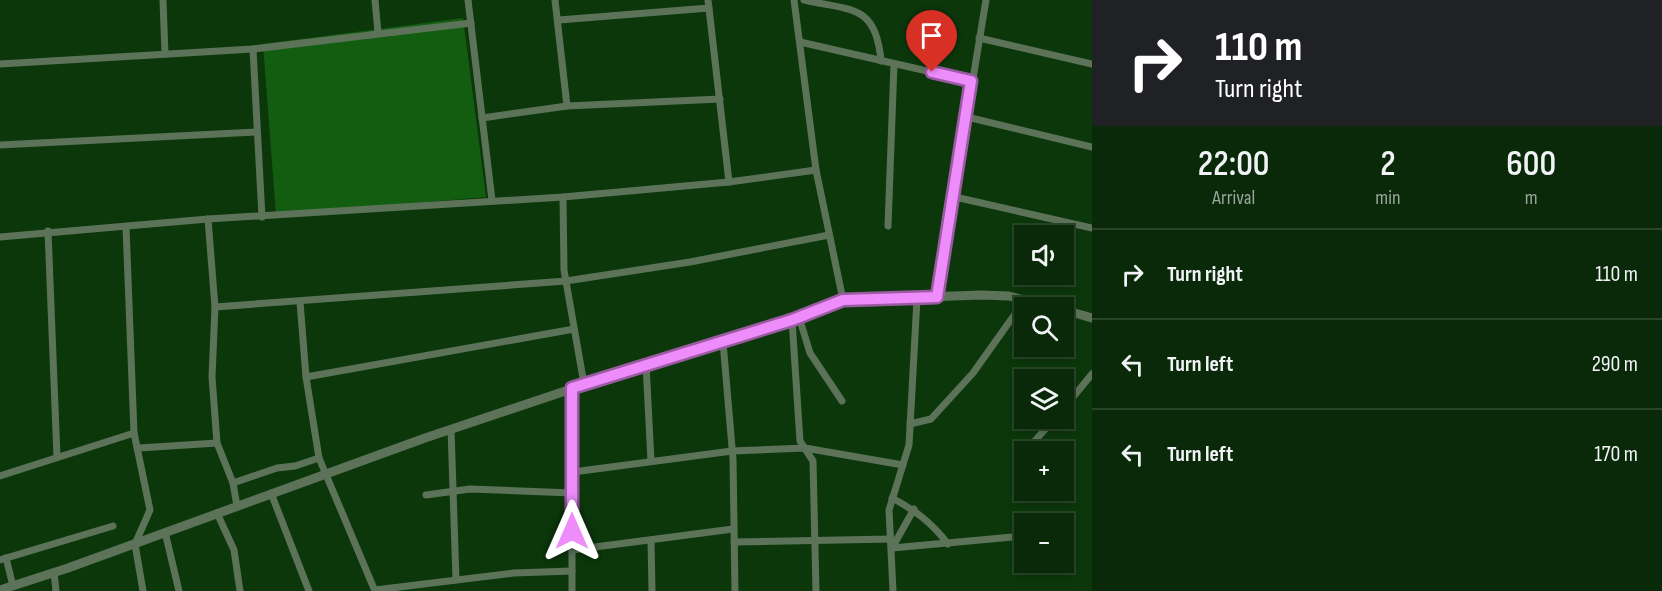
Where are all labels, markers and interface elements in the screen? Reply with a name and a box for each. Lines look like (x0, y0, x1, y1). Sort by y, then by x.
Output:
pin (906, 10, 957, 72)
icon: arrive (915, 19, 948, 52)
text: 110 m (1215, 22, 1302, 73)
icon: right (1116, 24, 1194, 102)
text: Turn right (1215, 73, 1302, 105)
text: 22:00 (1198, 143, 1270, 186)
text: 2 (1380, 143, 1396, 186)
text: 600 (1506, 143, 1556, 186)
text: Arrival (1212, 186, 1255, 210)
text: min (1375, 186, 1400, 210)
text: m (1525, 186, 1538, 210)
map controls (1014, 225, 1074, 573)
button: sound (1014, 225, 1074, 285)
icon: right (1116, 258, 1149, 291)
text: Turn right (1167, 261, 1243, 288)
text: 110 m (1595, 261, 1638, 288)
button: search (1014, 297, 1074, 357)
icon: left (1116, 348, 1149, 381)
text: Turn left (1167, 351, 1233, 378)
text: 290 m (1592, 351, 1638, 378)
button: layers (1014, 369, 1074, 429)
icon: left (1116, 438, 1149, 471)
button: + (1014, 441, 1074, 501)
text: Turn left (1167, 441, 1233, 468)
text: 170 m (1594, 441, 1638, 468)
position arrow (540, 499, 604, 563)
button: − (1014, 513, 1074, 573)

